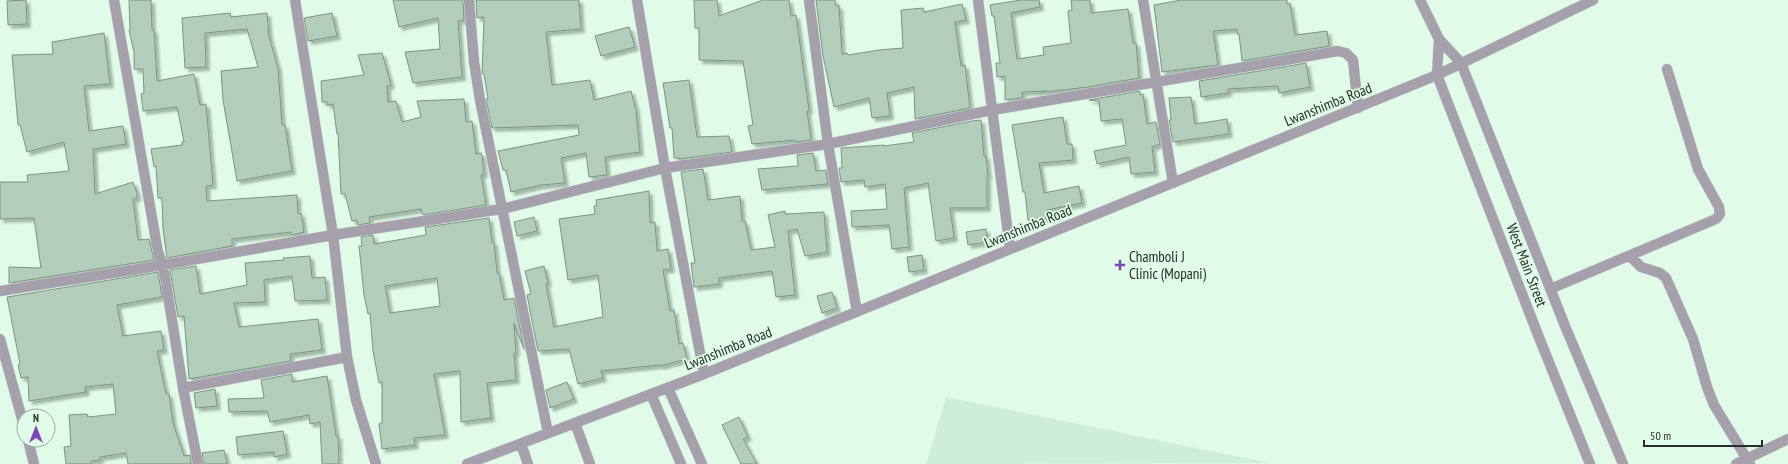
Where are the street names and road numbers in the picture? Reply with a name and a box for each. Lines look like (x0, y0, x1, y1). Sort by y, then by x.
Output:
street label: Lwanshimba Road (1281, 78, 1375, 130)
street label: Lwanshimba Road (981, 200, 1075, 252)
street label: West Main Street (1502, 221, 1552, 309)
street label: Lwanshimba Road (681, 322, 775, 374)

